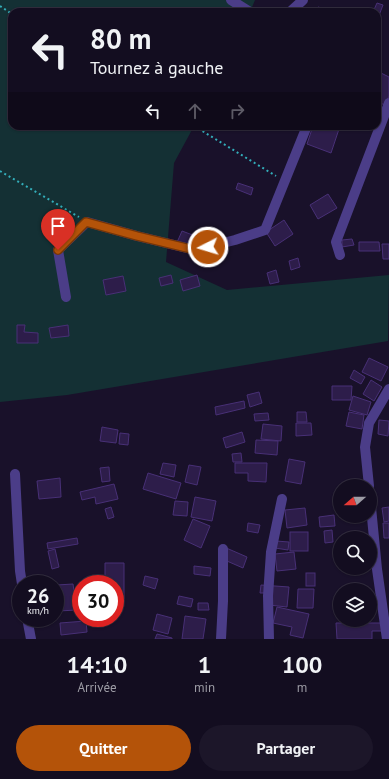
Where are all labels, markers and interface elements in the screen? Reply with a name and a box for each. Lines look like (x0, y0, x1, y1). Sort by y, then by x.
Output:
text: 80 m (90, 20, 151, 57)
icon: left (24, 24, 76, 76)
text: Tournez à gauche (90, 56, 223, 79)
icon: left (142, 100, 164, 122)
icon: ahead (184, 100, 206, 122)
icon: right (226, 100, 248, 122)
pin (41, 209, 75, 250)
icon: arrive (47, 215, 69, 237)
position arrow (187, 226, 229, 268)
north arrow (333, 479, 377, 523)
map controls (333, 479, 377, 627)
button: search (333, 531, 377, 575)
speed limit sign: 30 (72, 575, 124, 627)
text: 26 (27, 583, 49, 609)
button: layers (333, 583, 377, 627)
text: km/h (27, 604, 49, 617)
text: 14:10 (67, 649, 127, 680)
text: 1 (198, 649, 211, 680)
text: 100 (282, 649, 322, 680)
text: Arrivée (77, 679, 117, 696)
text: min (194, 679, 215, 696)
text: m (297, 679, 307, 696)
button: Quitter (16, 725, 191, 771)
button: Partager (199, 725, 373, 771)

